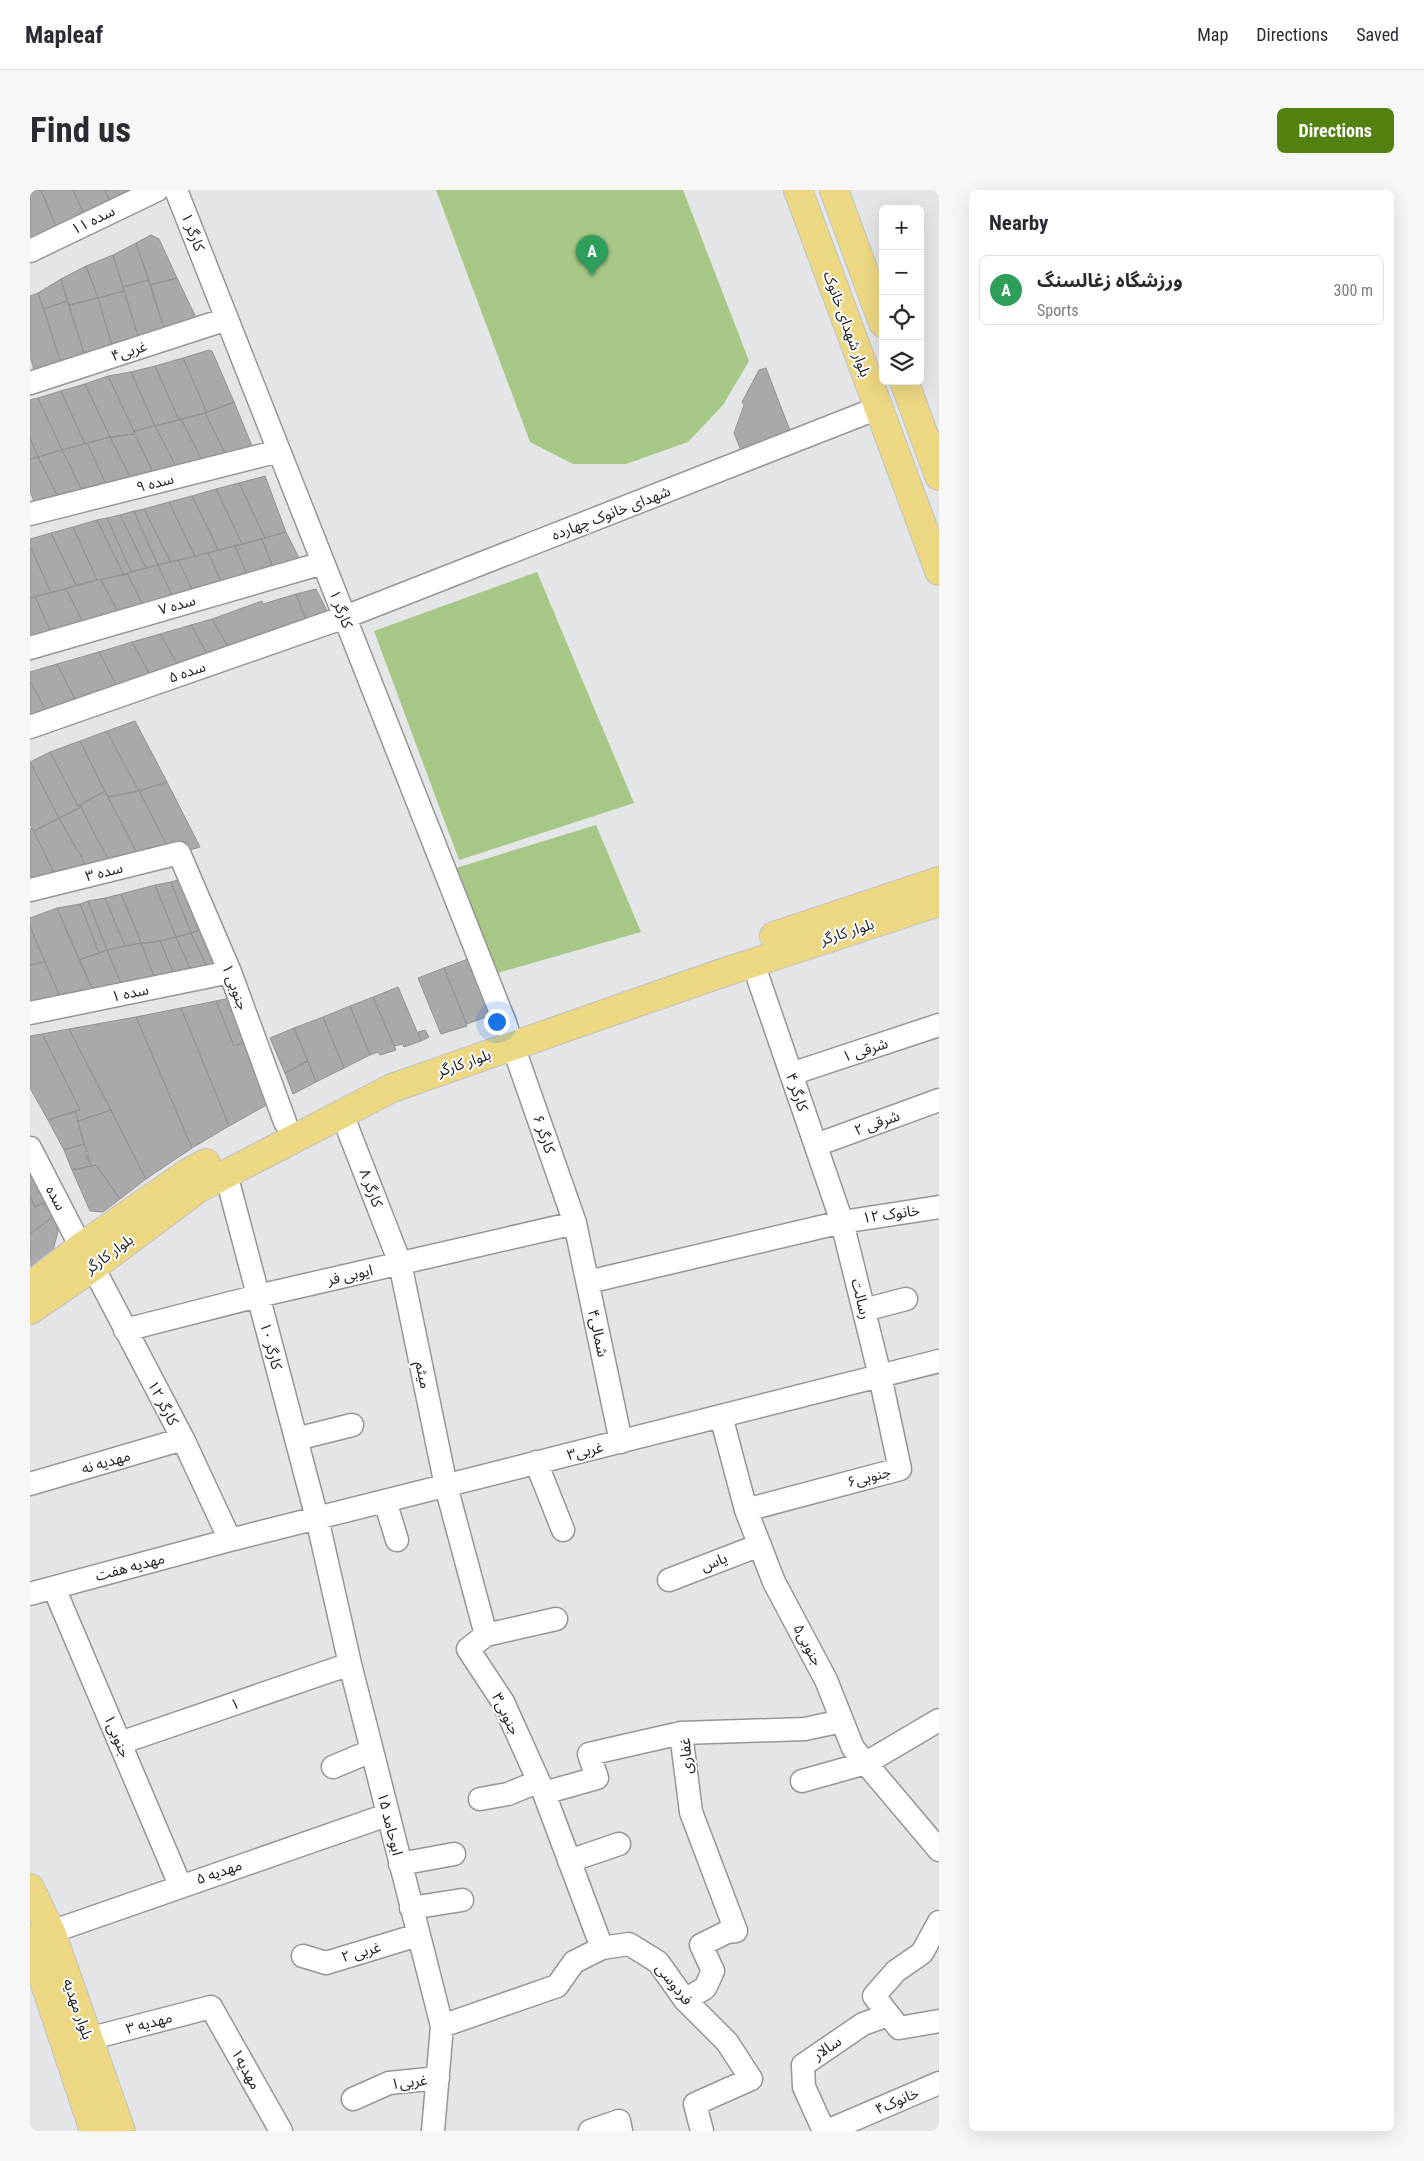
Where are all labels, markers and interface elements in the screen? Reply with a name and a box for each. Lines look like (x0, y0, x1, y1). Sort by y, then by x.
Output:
text: Mapleaf (25, 21, 103, 49)
text: Map (1197, 24, 1228, 45)
text: Directions (1256, 24, 1328, 45)
text: Saved (1356, 24, 1399, 45)
button: Directions (1277, 108, 1394, 153)
text: Find us (30, 110, 131, 151)
street label: سده ۱۱ (68, 202, 118, 238)
map controls (879, 205, 924, 385)
button: + (879, 205, 924, 250)
street label: کارگر ۱ (178, 210, 209, 254)
text: Nearby (989, 211, 1048, 235)
pin: A (576, 235, 608, 276)
button: − (879, 250, 924, 295)
street label: بلوار شهدای خانوک (819, 269, 875, 379)
text: ورزشگاه زغالسنگ (1037, 269, 1183, 292)
text: A (1001, 281, 1011, 300)
text: 300 m (1334, 281, 1373, 300)
button: locate (879, 295, 924, 340)
text: Sports (1037, 301, 1079, 320)
street label: غربی۴ (109, 337, 150, 365)
button: layers (879, 340, 924, 385)
street label: سده ۹ (134, 470, 176, 496)
street label: شهدای خانوک چهارده (549, 482, 674, 545)
street label: کارگر ۱ (326, 587, 357, 631)
street label: سده ۷ (156, 591, 198, 619)
street label: سده ۵ (166, 657, 208, 687)
street label: سده ۳ (83, 859, 125, 885)
street label: بلوار کارگر (817, 915, 876, 949)
street label: ۱ جنوبی (218, 961, 252, 1013)
street label: سده ۱ (110, 980, 151, 1006)
your location (484, 1009, 510, 1035)
street label: شرقی ۱ (840, 1034, 890, 1066)
street label: بلوار کارگر (434, 1045, 493, 1081)
street label: کارگر ۴ (782, 1070, 812, 1114)
street label: شرقی ۲ (852, 1106, 902, 1140)
street label: کارگر ۶ (529, 1112, 559, 1156)
street label: کارگر ۸ (356, 1166, 387, 1210)
street label: سده (42, 1182, 70, 1214)
street label: خانوک ۱۲ (861, 1201, 921, 1227)
street label: بلوار کارگر (80, 1230, 137, 1278)
street label: ایوبی فر (324, 1261, 375, 1289)
street label: رسالت (847, 1277, 875, 1321)
street label: شمالی۴ (584, 1307, 612, 1359)
street label: کارگر ۱۰ (256, 1320, 286, 1372)
street label: میثم (409, 1360, 435, 1391)
street label: کارگر ۱۲ (144, 1378, 183, 1429)
street label: غربی۳ (565, 1438, 605, 1464)
street label: مهدیه نه (79, 1446, 133, 1478)
street label: جنوبی۶ (845, 1462, 893, 1491)
street label: مهدیه هفت (93, 1549, 167, 1585)
street label: یاس (698, 1549, 730, 1575)
street label: جنوبی۵ (790, 1621, 827, 1669)
street label: جنوبی۳ (488, 1690, 524, 1738)
street label: ۱ (228, 1694, 242, 1714)
street label: جنوبی۱ (100, 1712, 134, 1760)
street label: غفاری (676, 1737, 696, 1775)
street label: ابوحامد ۱۵ (373, 1791, 407, 1857)
street label: مهدیه ۵ (194, 1856, 244, 1888)
street label: ۲ غربی (339, 1938, 383, 1966)
street label: فردوسی (652, 1959, 697, 2009)
street label: بلوار مهدیه (59, 1976, 97, 2042)
street label: مهدیه ۳ (124, 2008, 174, 2038)
street label: سالار (809, 2032, 845, 2065)
street label: مهدیه۱ (228, 2045, 264, 2093)
street label: غربی۱ (390, 2071, 429, 2093)
street label: خانوک۴ (872, 2084, 922, 2118)

